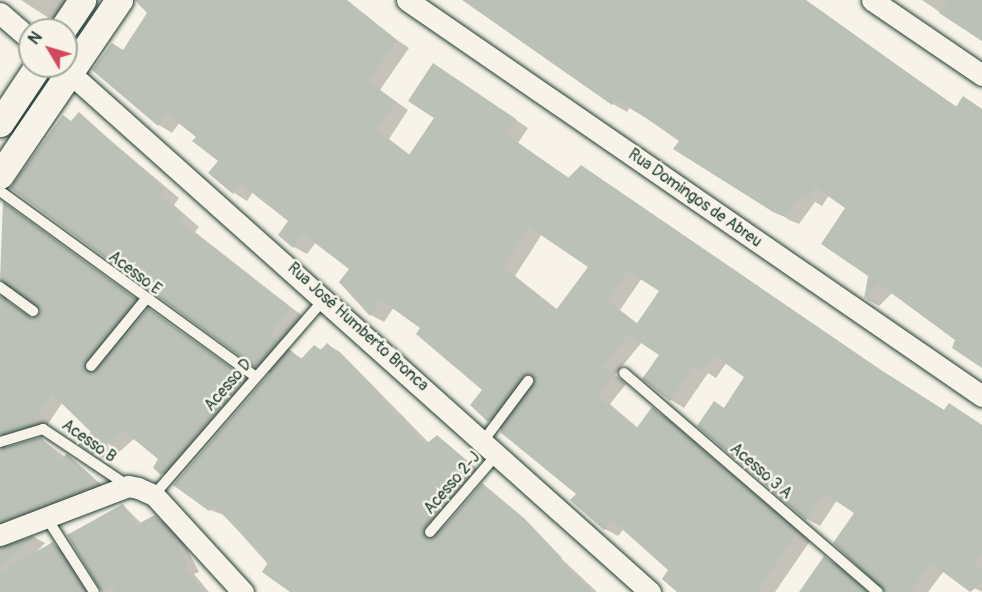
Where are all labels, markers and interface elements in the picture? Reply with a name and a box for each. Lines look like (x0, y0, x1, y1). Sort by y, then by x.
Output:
north arrow (18, 18, 78, 78)
text: N (24, 28, 47, 49)
street label: Rua Domingos de Abreu (625, 145, 765, 251)
street label: Acesso E (105, 247, 165, 299)
street label: Rua José Humberto Bronca (284, 259, 432, 395)
street label: Acesso D (200, 355, 256, 415)
street label: Acesso B (58, 415, 120, 467)
street label: Acesso 3 A (726, 439, 796, 503)
street label: Acesso 2-J (420, 448, 484, 518)

